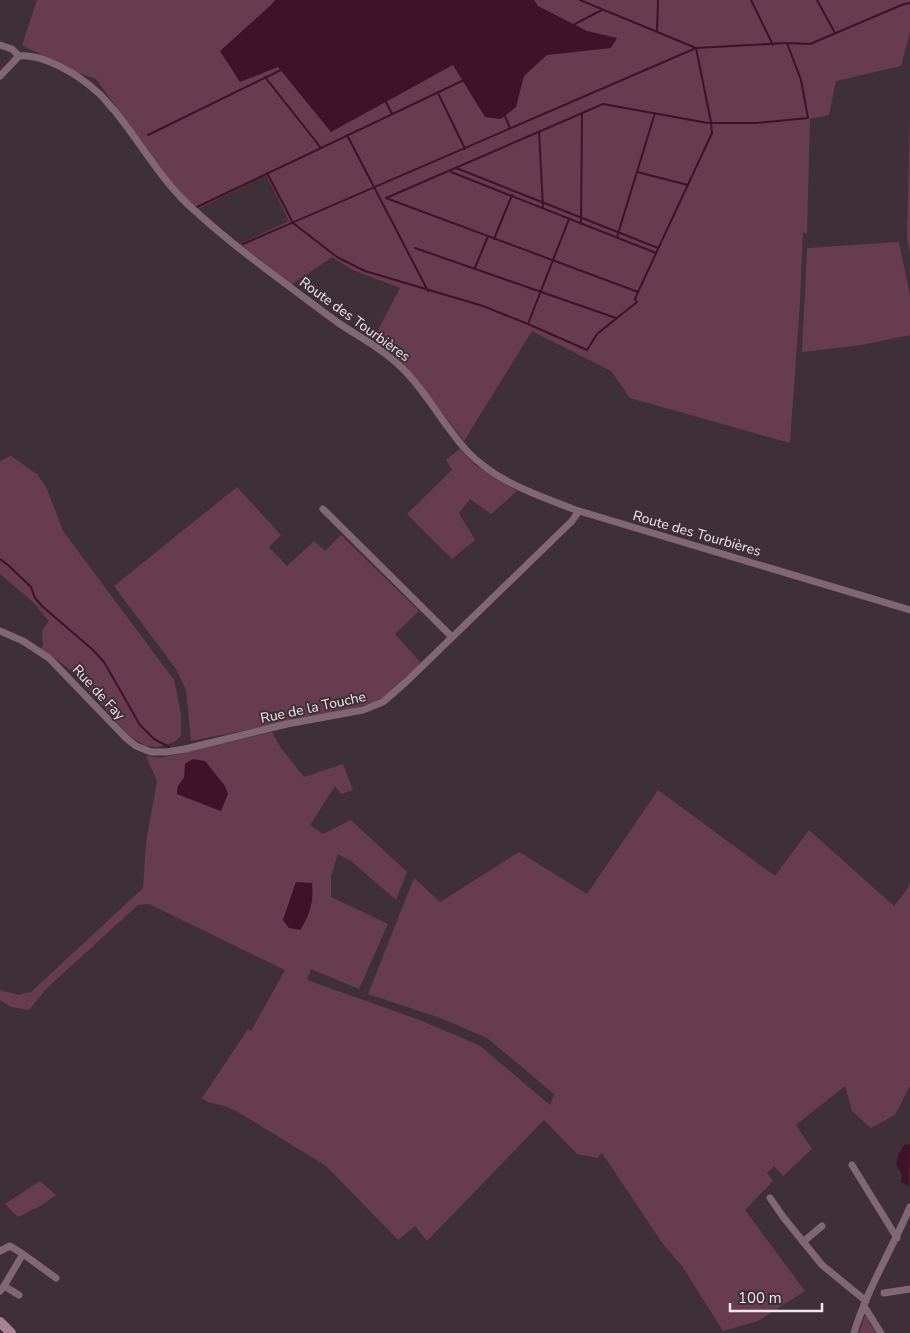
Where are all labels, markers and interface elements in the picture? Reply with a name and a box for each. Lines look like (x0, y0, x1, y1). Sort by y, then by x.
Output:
street label: Route des Tourbières (295, 273, 414, 366)
street label: Route des Tourbières (630, 506, 763, 561)
street label: Rue de Fay (68, 660, 130, 725)
street label: Rue de la Touche (259, 687, 368, 728)
scale bar (730, 1280, 822, 1312)
text: 100 m (738, 1288, 782, 1308)

